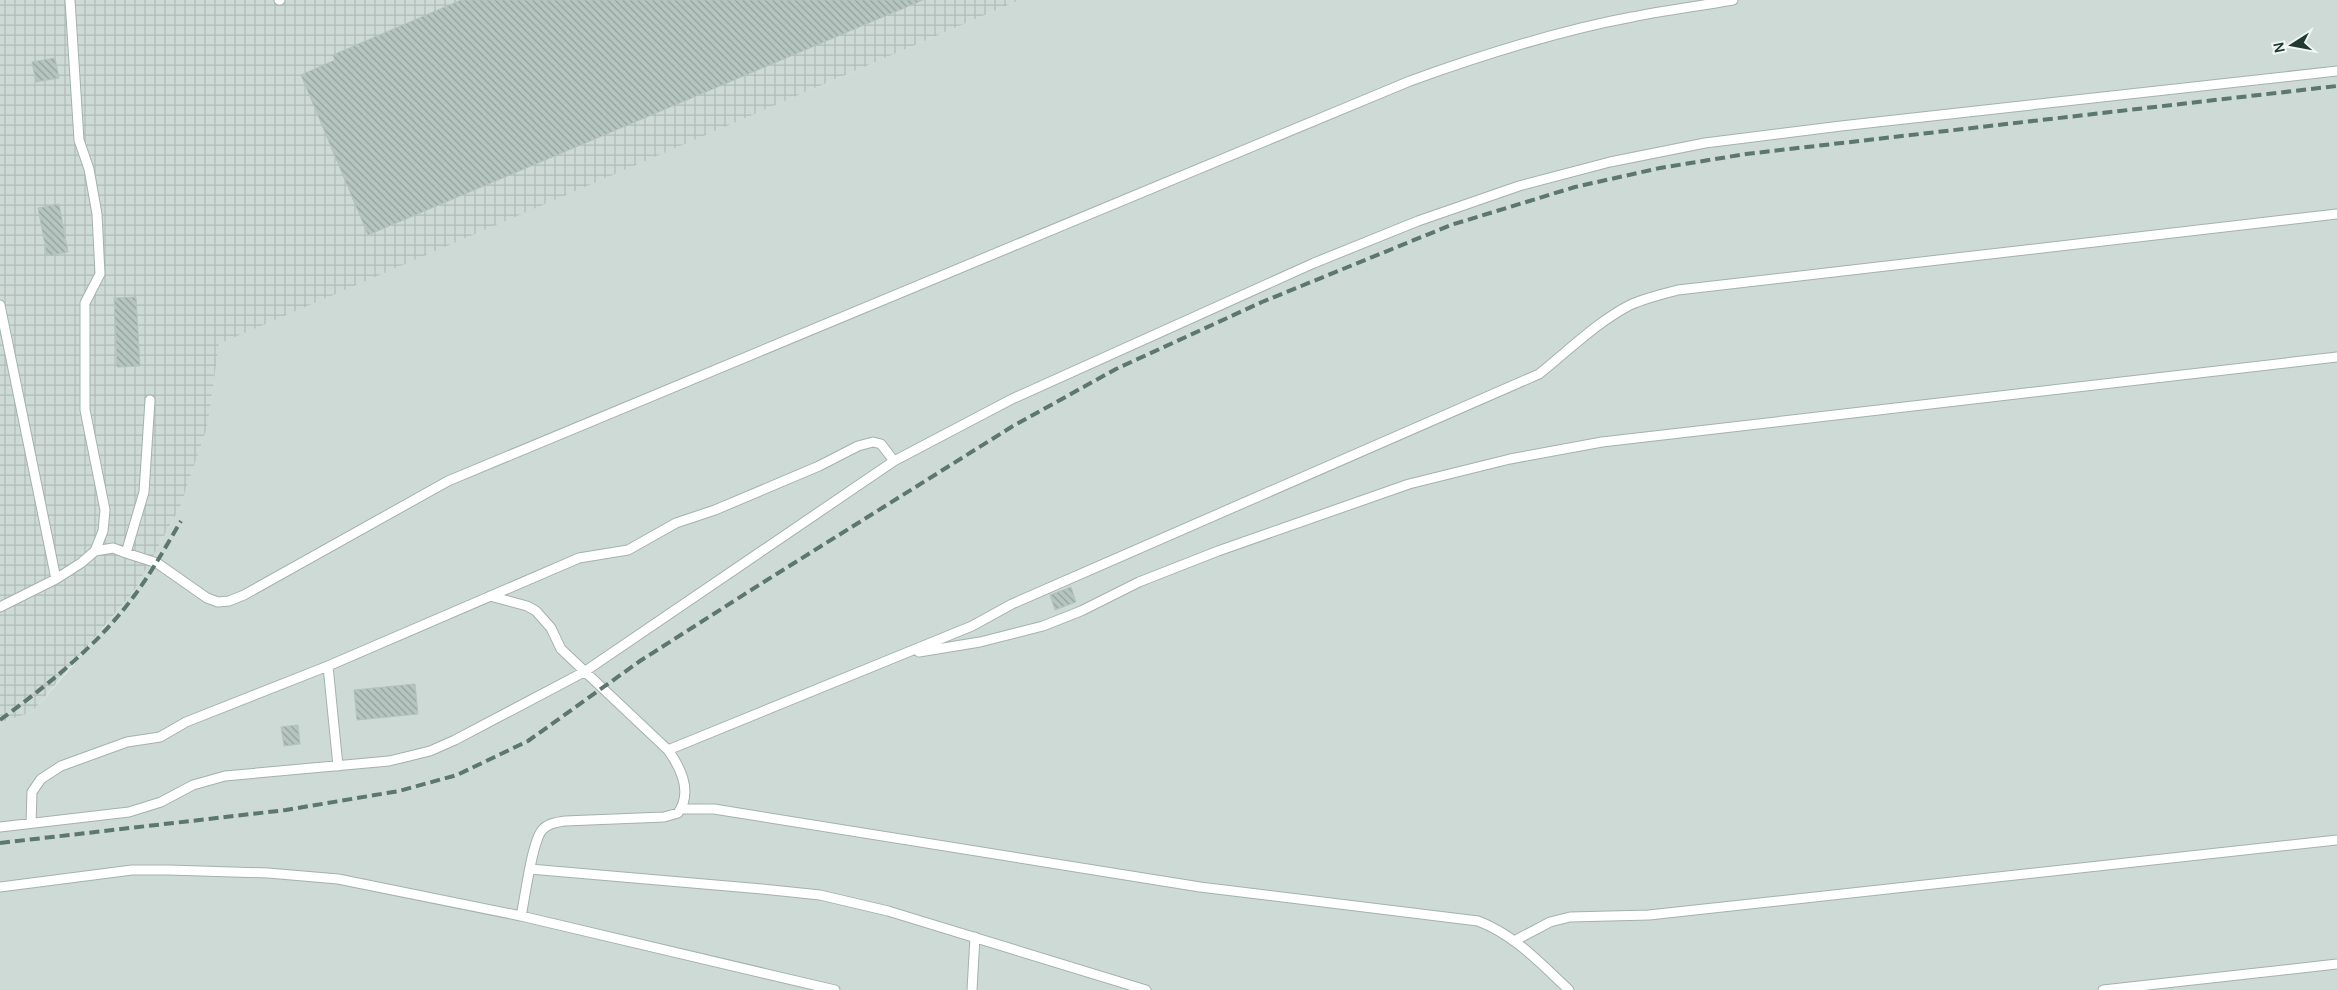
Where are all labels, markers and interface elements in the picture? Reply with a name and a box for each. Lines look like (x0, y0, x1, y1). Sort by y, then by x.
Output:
north arrow (2267, 20, 2317, 70)
text: N (2268, 41, 2289, 54)

